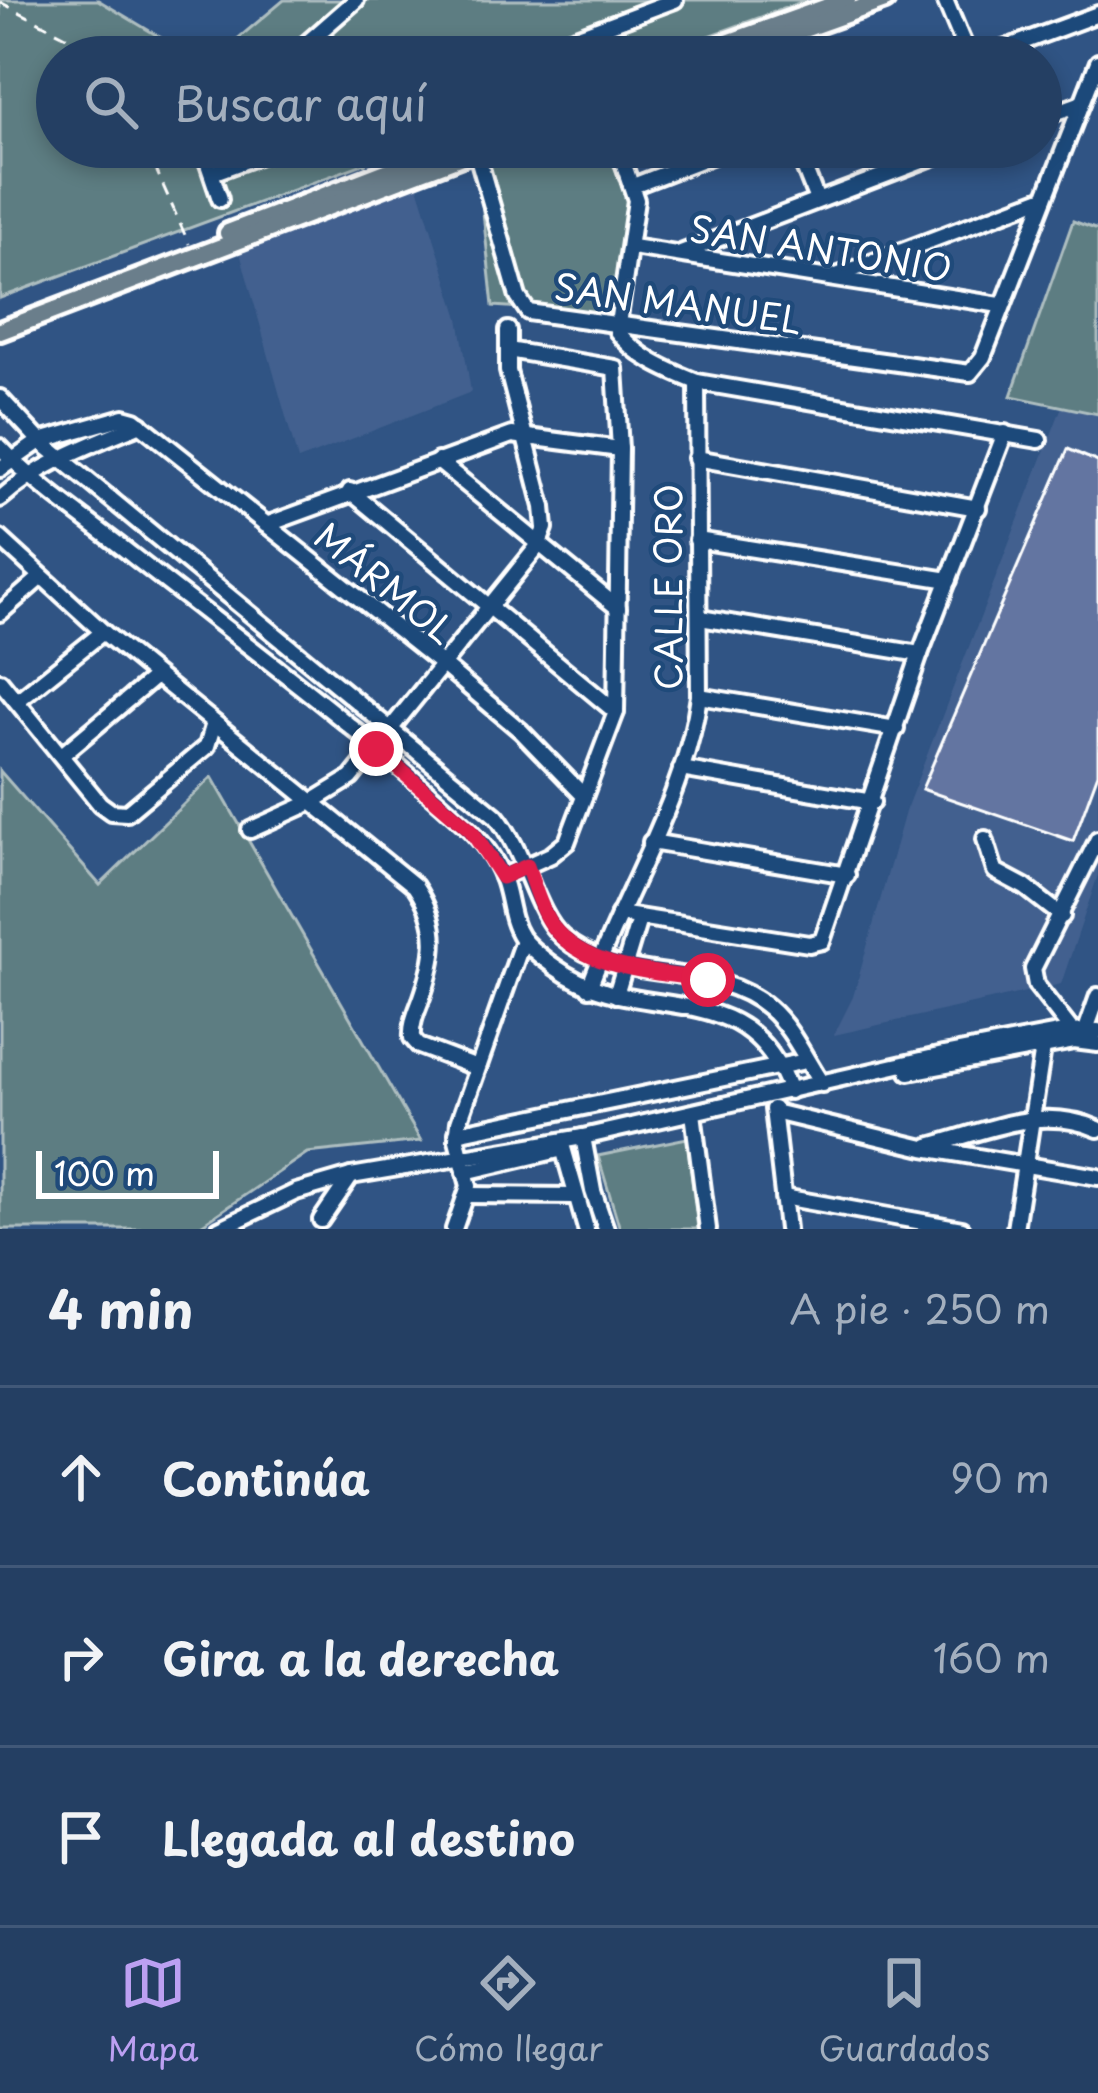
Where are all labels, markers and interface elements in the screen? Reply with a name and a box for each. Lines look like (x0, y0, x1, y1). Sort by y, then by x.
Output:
search box (36, 36, 1062, 168)
text: Buscar aquí (174, 68, 427, 136)
icon: search (78, 69, 144, 135)
street label: SAN ANTONIO (686, 200, 956, 294)
street label: SAN MANUEL (551, 258, 805, 346)
street label: CALLE ORO (640, 484, 694, 690)
street label: MÁRMOL (304, 508, 468, 656)
route end (349, 722, 403, 776)
route start (681, 953, 735, 1007)
scale bar (36, 1145, 219, 1198)
text: 100 m (54, 1147, 155, 1197)
text: 4 min (48, 1269, 193, 1346)
text: A pie · 250 m (790, 1278, 1050, 1337)
text: Continúa (162, 1443, 370, 1511)
icon: ahead (48, 1444, 114, 1510)
text: 90 m (950, 1447, 1050, 1506)
text: Gira a la derecha (162, 1623, 559, 1691)
icon: right (48, 1624, 114, 1690)
text: 160 m (933, 1627, 1050, 1686)
text: Llegada al destino (162, 1803, 575, 1871)
icon: arrive (48, 1804, 114, 1870)
tab: Mapa (108, 1950, 199, 2072)
tab: Cómo llegar (414, 1950, 603, 2072)
tab: Guardados (818, 1950, 990, 2072)

